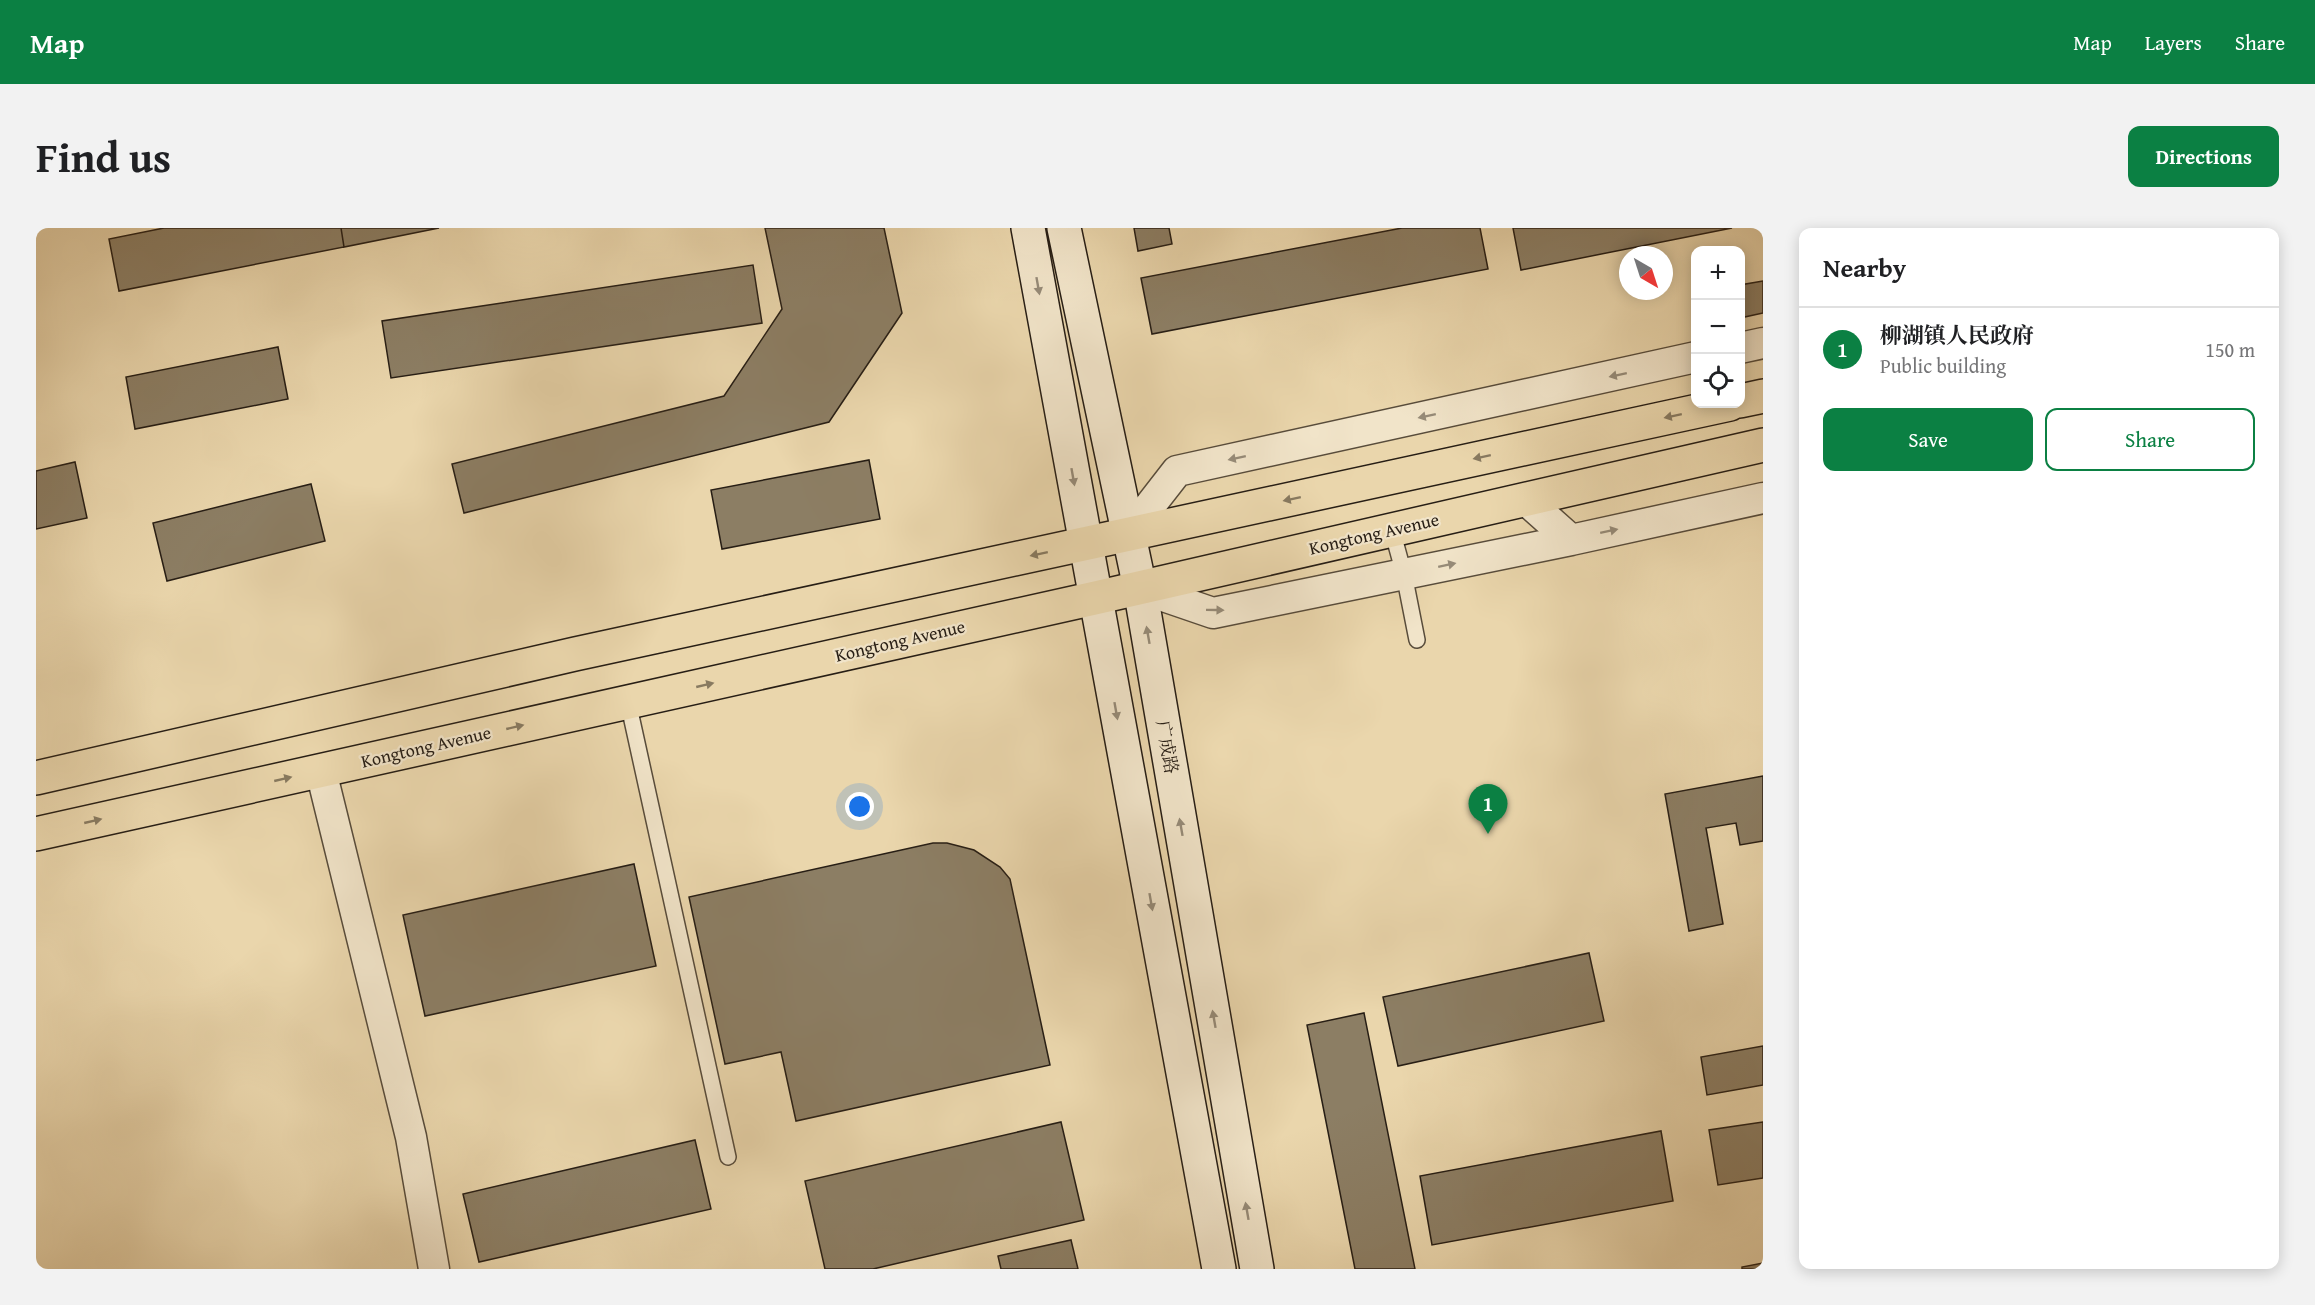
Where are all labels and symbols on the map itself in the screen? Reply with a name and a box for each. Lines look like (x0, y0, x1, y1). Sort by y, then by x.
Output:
north arrow (1619, 246, 1673, 300)
one-way arrow (1034, 276, 1043, 295)
one-way arrow (1609, 370, 1627, 380)
one-way arrow (1418, 412, 1437, 422)
one-way arrow (1663, 412, 1682, 421)
one-way arrow (1473, 453, 1491, 463)
one-way arrow (1227, 454, 1246, 463)
one-way arrow (1069, 468, 1078, 487)
one-way arrow (1282, 495, 1301, 504)
street label: Kongtong Avenue (1306, 505, 1442, 562)
one-way arrow (1600, 526, 1619, 535)
one-way arrow (1030, 549, 1049, 559)
one-way arrow (1438, 560, 1457, 569)
one-way arrow (1206, 605, 1225, 615)
street label: Kongtong Avenue (832, 612, 968, 669)
one-way arrow (1143, 625, 1152, 644)
one-way arrow (696, 680, 715, 689)
one-way arrow (1111, 701, 1120, 720)
street label: Kongtong Avenue (358, 718, 494, 775)
street label: 广成路 (1150, 718, 1185, 776)
one-way arrow (505, 722, 524, 732)
one-way arrow (274, 774, 293, 783)
pin: 1 (1468, 784, 1508, 834)
your location (845, 792, 874, 821)
one-way arrow (84, 816, 102, 826)
one-way arrow (1176, 817, 1185, 836)
one-way arrow (1147, 893, 1156, 912)
one-way arrow (1209, 1010, 1218, 1029)
one-way arrow (1242, 1202, 1251, 1221)

